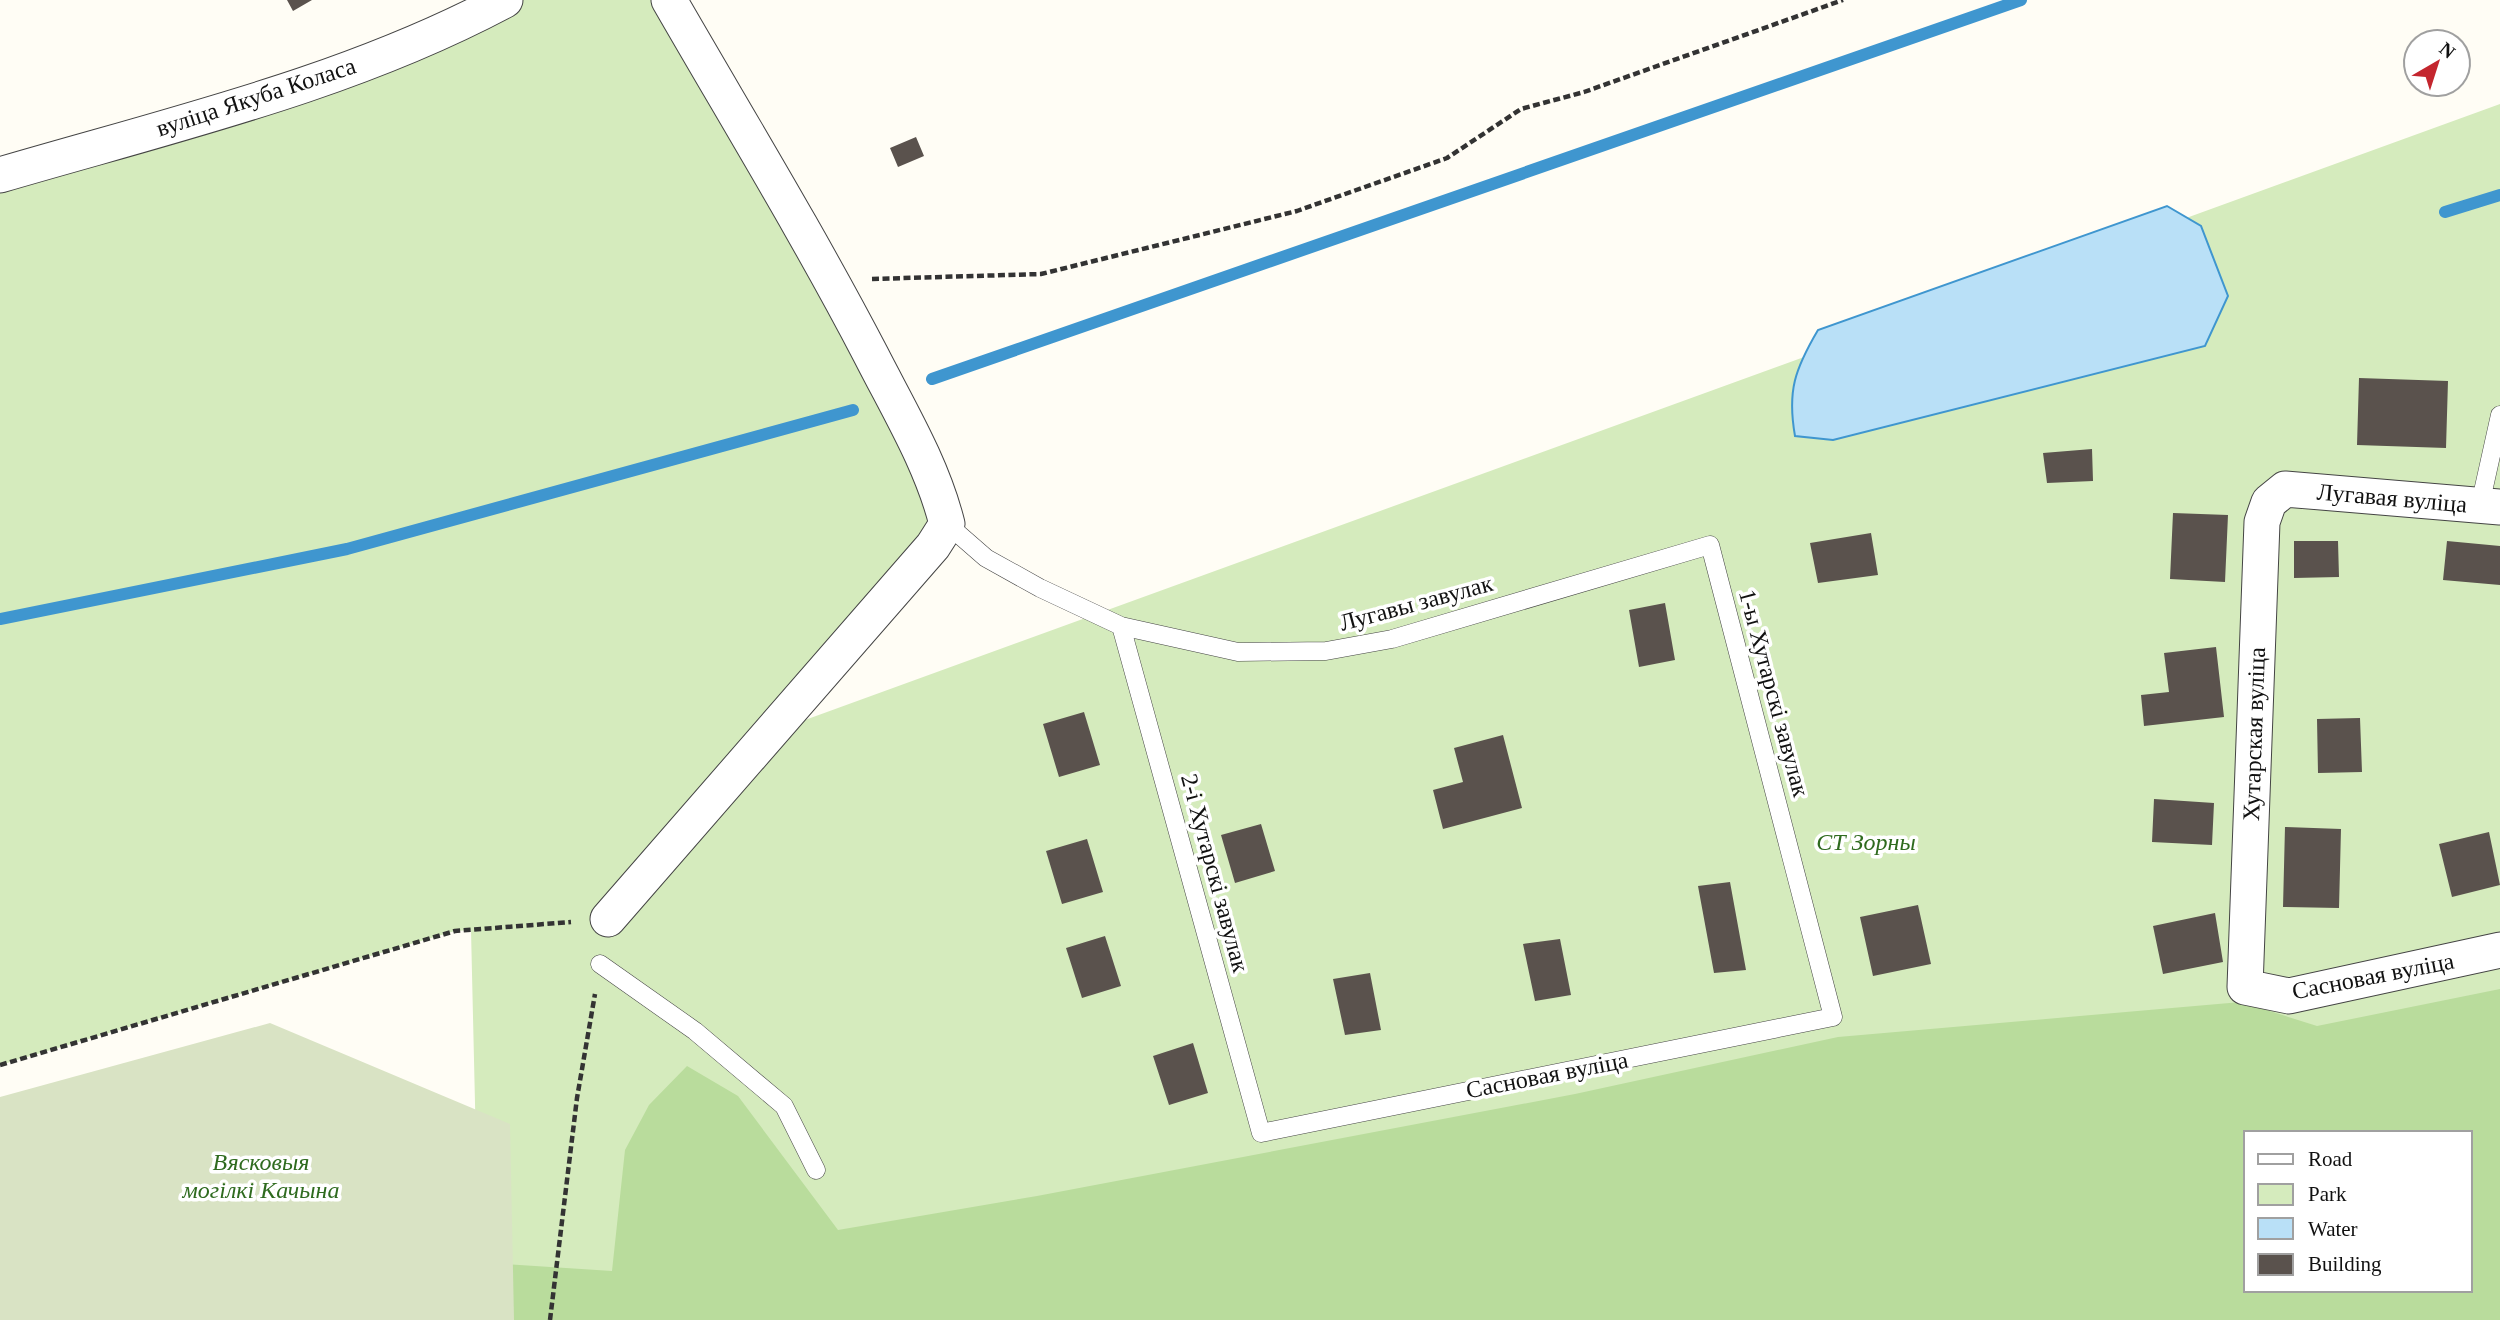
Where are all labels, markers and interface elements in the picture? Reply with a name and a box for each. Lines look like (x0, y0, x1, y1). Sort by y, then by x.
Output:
north arrow (2402, 28, 2472, 98)
text: N (2435, 38, 2460, 63)
street label: вуліца Якуба Коласа (153, 52, 359, 142)
street label: Лугавая вуліца (2316, 478, 2468, 518)
street label: Лугавы завулак (1337, 570, 1496, 636)
street label: 1-ы Хутарскі завулак (1734, 586, 1814, 800)
street label: Хутарская вуліца (2238, 646, 2270, 821)
street label: 2-і Хутарскі завулак (1176, 771, 1254, 975)
park label: СТ Зорны (1816, 829, 1916, 855)
street label: Сасновая вуліца (2290, 947, 2457, 1004)
street label: Сасновая вуліца (1464, 1046, 1631, 1103)
legend (2244, 1131, 2472, 1292)
text: Road (2308, 1147, 2353, 1171)
park label: Вясковыя могілкі Качына (182, 1149, 339, 1203)
text: Park (2308, 1182, 2347, 1206)
text: Water (2308, 1217, 2358, 1241)
text: Building (2308, 1252, 2382, 1276)

